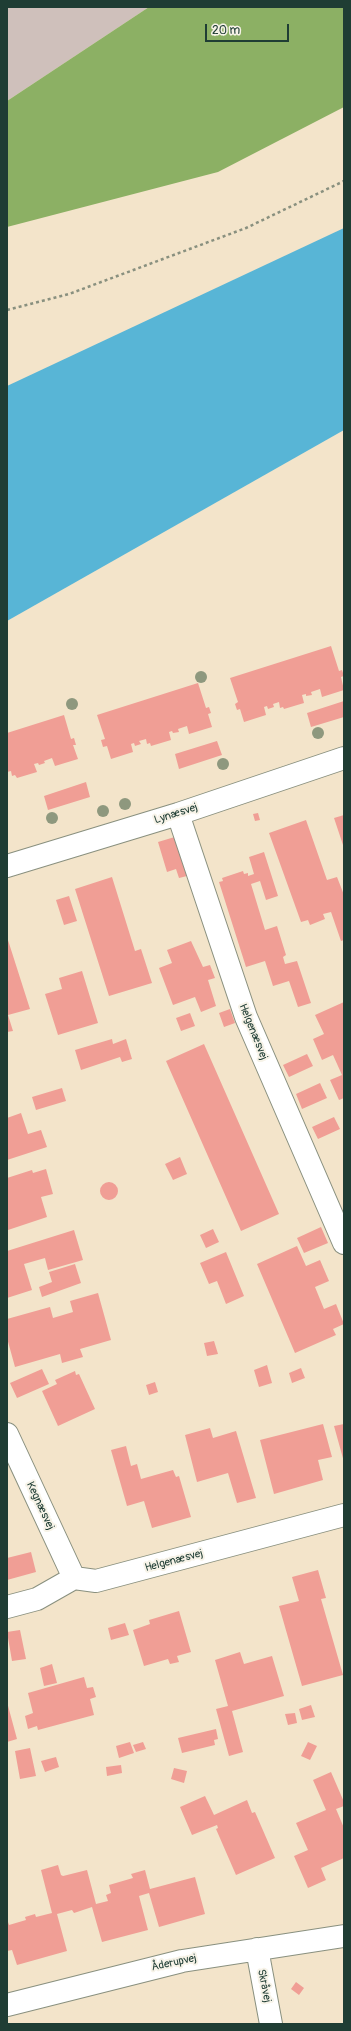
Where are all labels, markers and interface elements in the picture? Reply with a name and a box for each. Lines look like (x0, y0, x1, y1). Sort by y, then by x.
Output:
scale bar (207, 16, 291, 42)
text: 20 m (212, 23, 240, 38)
street label: Lynæsvej (153, 801, 199, 827)
street label: Helgenæsvej (236, 1002, 270, 1062)
street label: Kegnæsvej (23, 1480, 57, 1532)
street label: Helgenæsvej (144, 1547, 204, 1575)
street label: Åderupvej (150, 1952, 198, 1974)
street label: Skråvej (254, 1968, 274, 2004)

